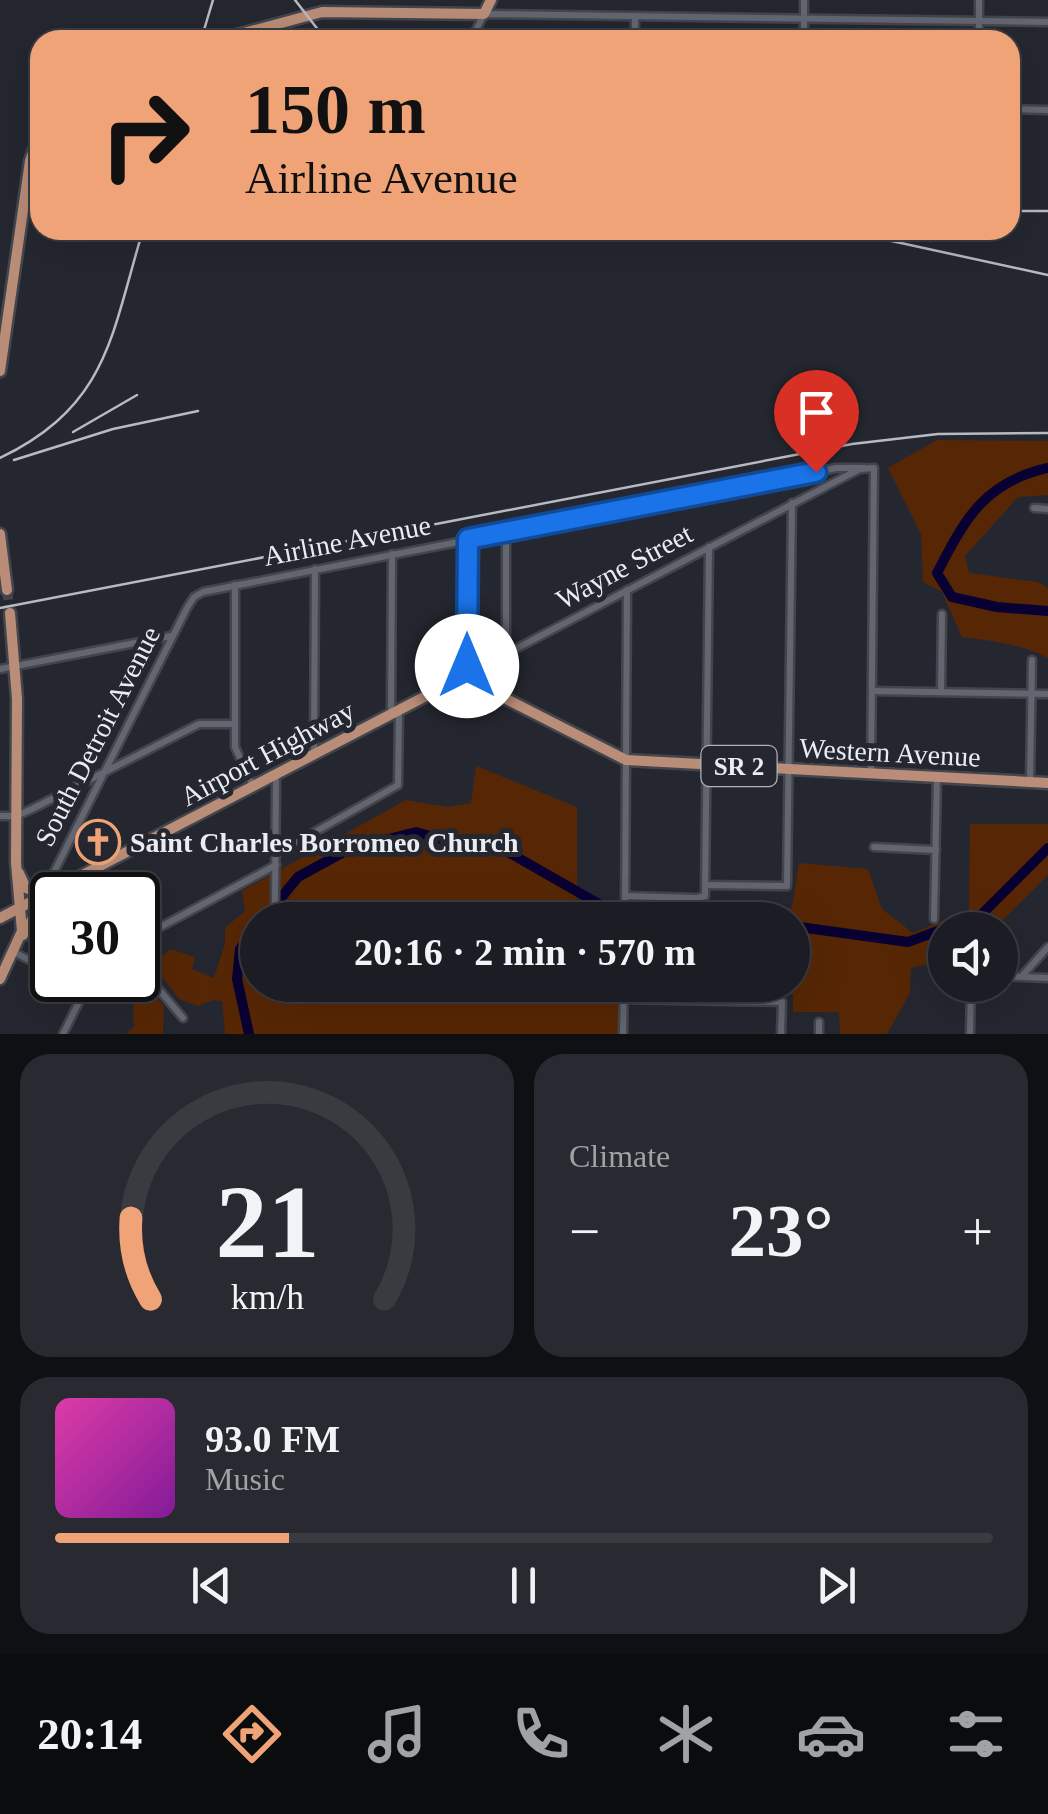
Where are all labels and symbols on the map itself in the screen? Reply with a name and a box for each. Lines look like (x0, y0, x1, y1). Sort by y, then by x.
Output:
pin (774, 370, 859, 473)
street label: Airline Avenue (261, 509, 433, 572)
street label: Wayne Street (551, 518, 698, 615)
position arrow (415, 614, 519, 718)
street label: South Detroit Avenue (29, 621, 166, 851)
street label: Airport Highway (175, 695, 359, 812)
street label: Western Avenue (799, 732, 981, 773)
road number: SR 2 (702, 746, 776, 786)
church icon: Saint Charles Borromeo Church (75, 819, 121, 865)
place label: Saint Charles Borromeo Church (130, 827, 519, 858)
speed limit sign: 30 (30, 872, 160, 1002)

